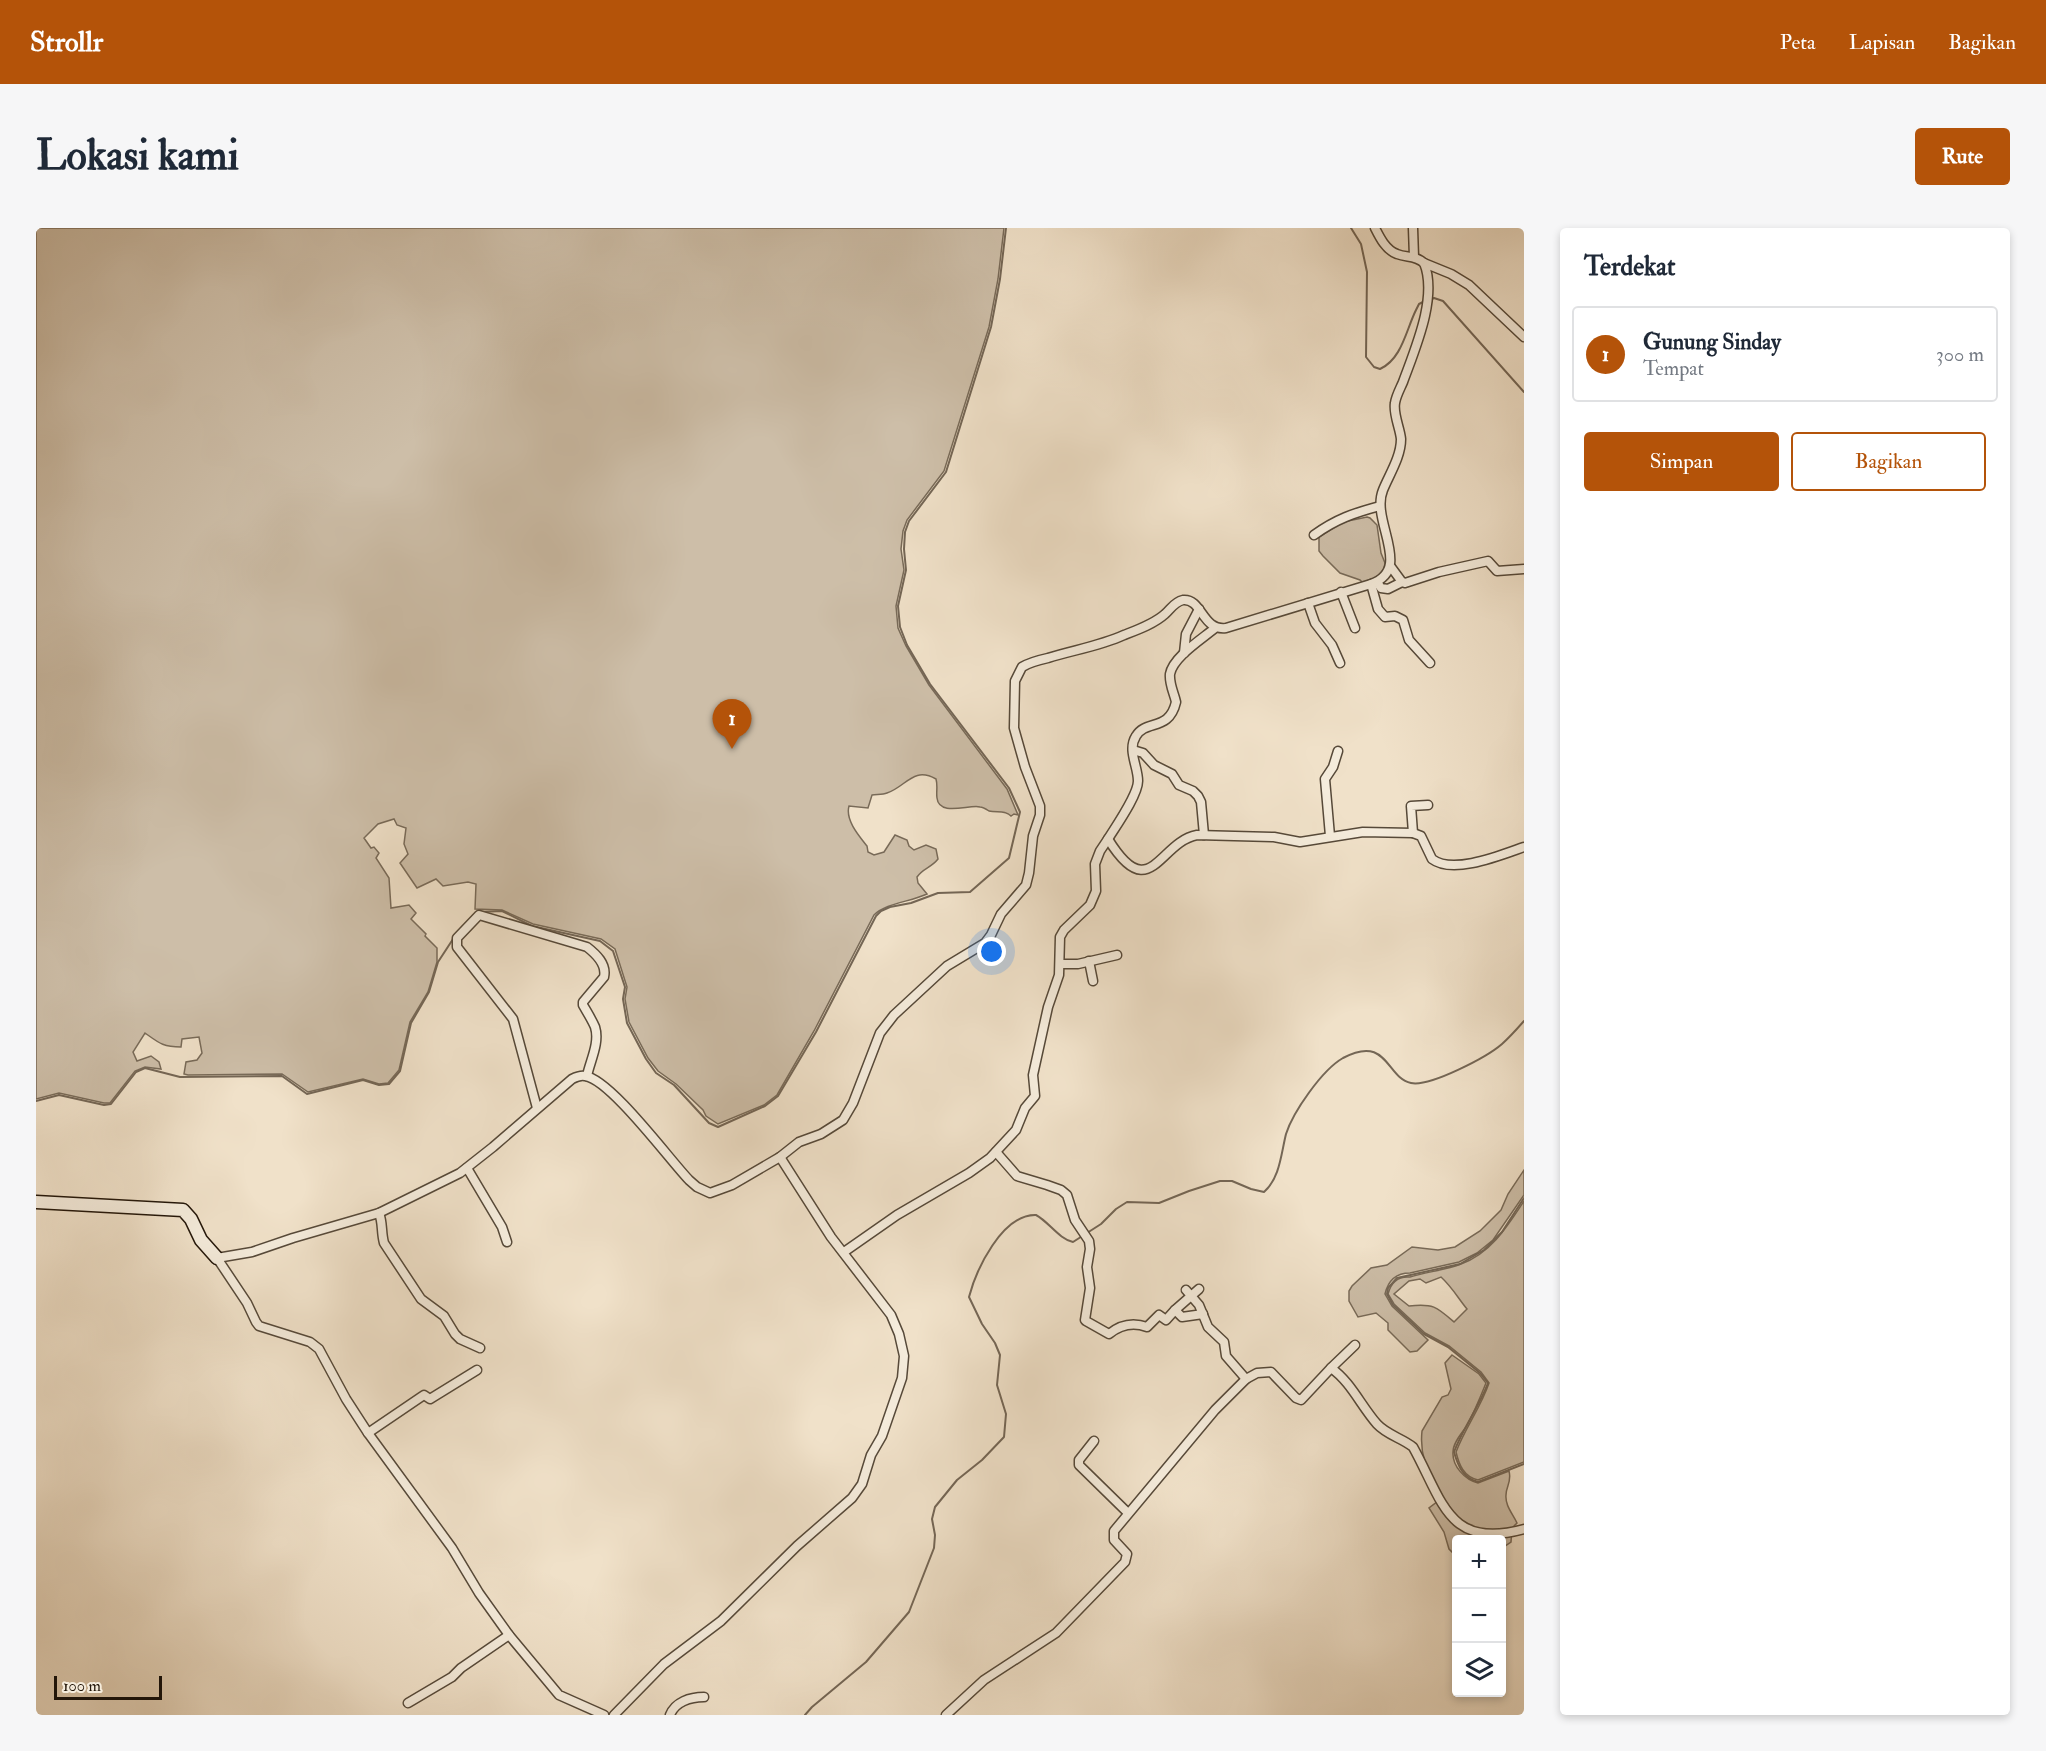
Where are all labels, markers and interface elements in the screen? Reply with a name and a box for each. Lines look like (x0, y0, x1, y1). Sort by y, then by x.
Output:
text: Strollr (30, 25, 103, 60)
text: Peta (1780, 29, 1816, 56)
text: Lapisan (1849, 29, 1915, 56)
text: Bagikan (1948, 29, 2016, 56)
button: Rute (1915, 128, 2010, 185)
text: Lokasi kami (36, 130, 239, 182)
text: Terdekat (1584, 251, 1675, 283)
text: Gunung Sinday (1643, 328, 1781, 356)
text: 1 (1602, 342, 1609, 367)
text: 300 m (1936, 342, 1984, 367)
text: Tempat (1643, 356, 1704, 381)
button: Simpan (1584, 432, 1779, 491)
button: Bagikan (1791, 432, 1986, 491)
pin: 1 (712, 700, 752, 749)
your location (977, 937, 1006, 966)
map controls (1452, 1535, 1506, 1697)
button: + (1452, 1535, 1506, 1589)
button: − (1452, 1589, 1506, 1643)
button: layers (1452, 1643, 1506, 1697)
scale bar (54, 1673, 162, 1700)
text: 100 m (63, 1676, 101, 1696)

